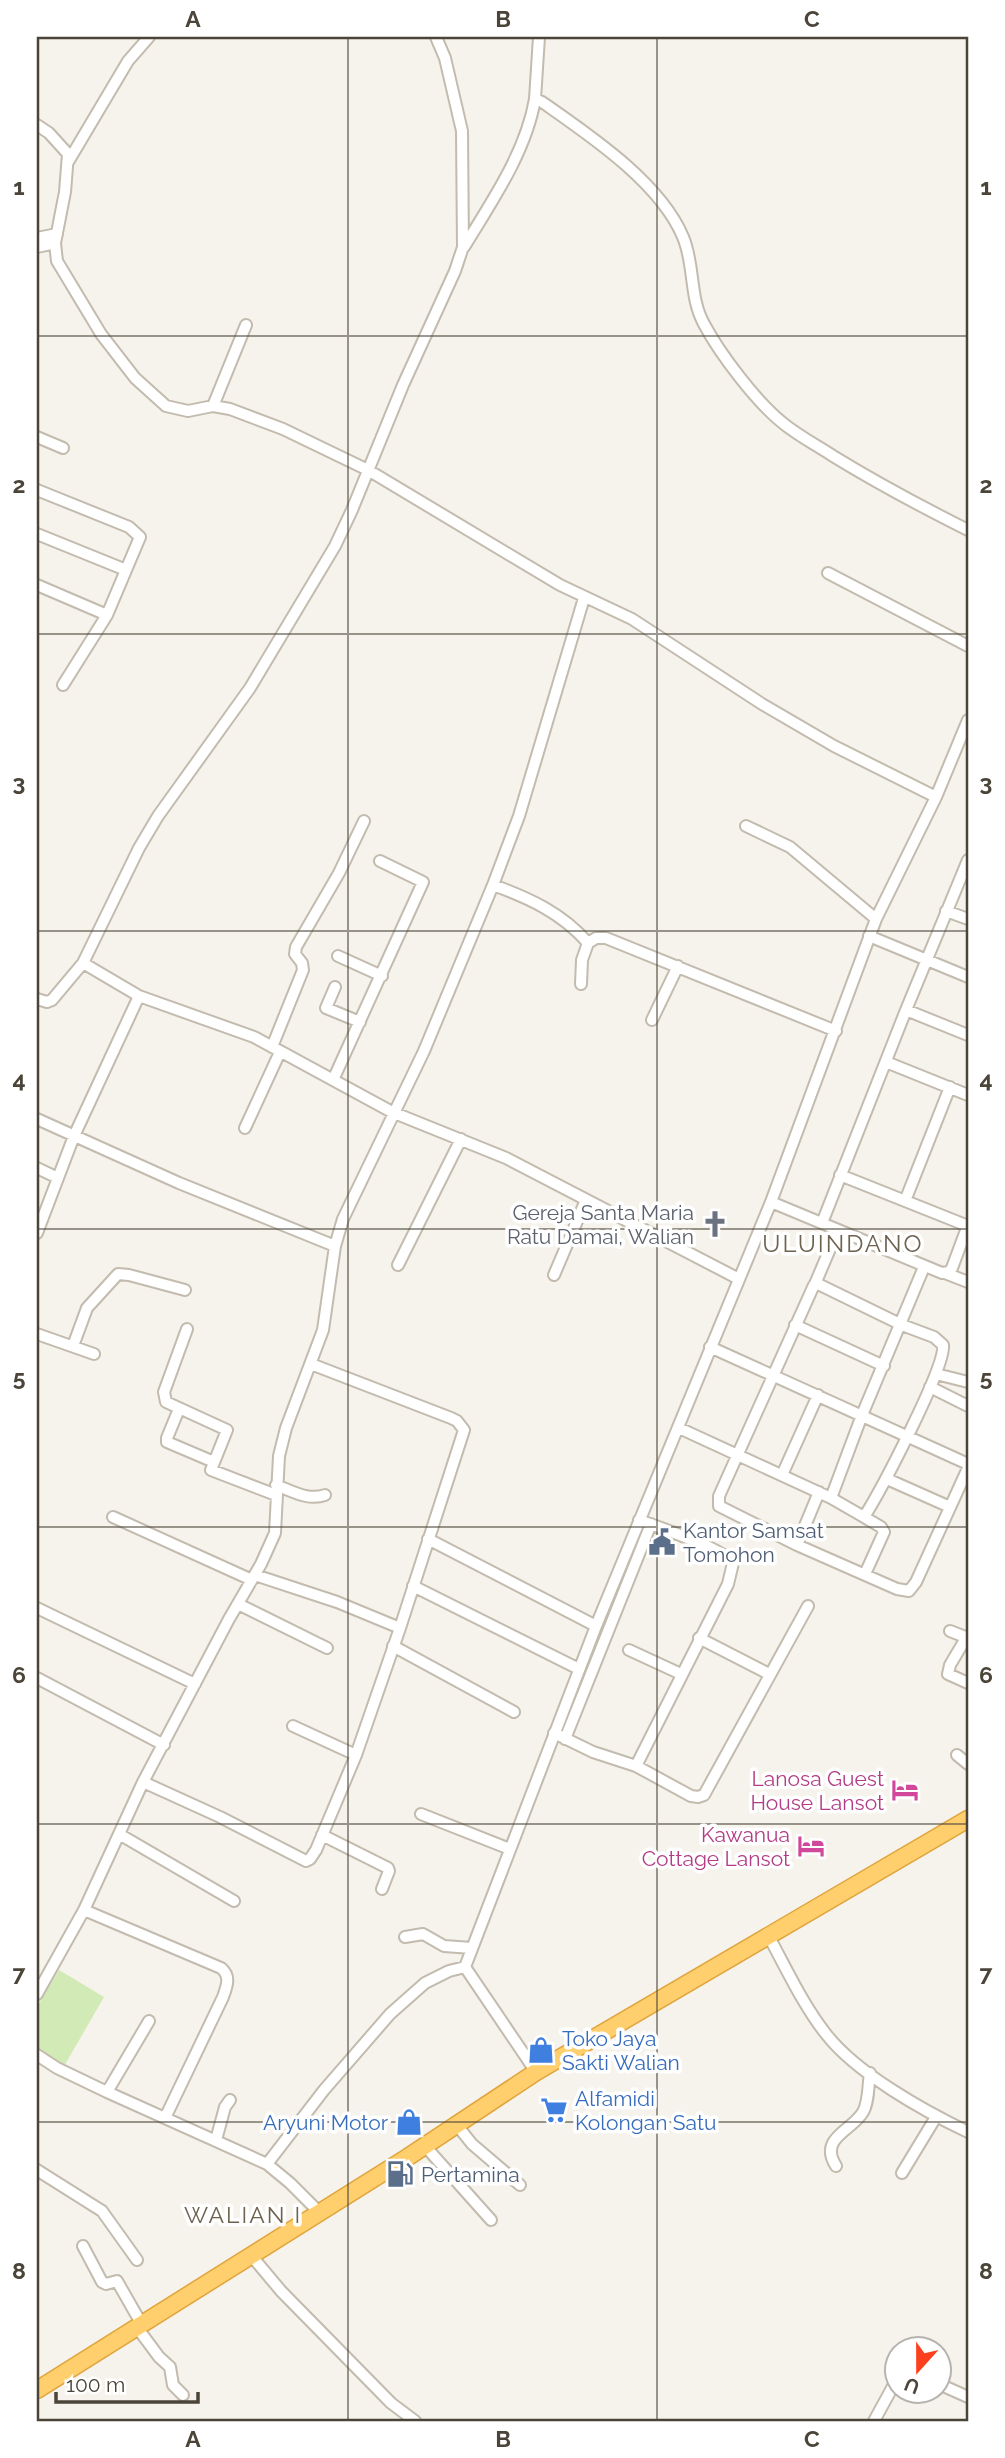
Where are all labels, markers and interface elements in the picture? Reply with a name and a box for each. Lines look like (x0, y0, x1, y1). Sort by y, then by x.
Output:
text: A (185, 5, 201, 32)
text: B (495, 5, 511, 32)
text: C (804, 5, 820, 32)
text: 1 (13, 173, 25, 200)
text: 1 (980, 173, 992, 200)
text: 2 (13, 471, 25, 498)
text: 2 (980, 471, 992, 498)
text: 3 (13, 769, 25, 796)
text: 3 (980, 769, 992, 796)
text: 4 (12, 1066, 26, 1093)
text: 4 (979, 1066, 993, 1093)
place label: Gereja Santa Maria Ratu Damai, Walian (507, 1200, 694, 1249)
church icon: Gereja Santa Maria Ratu Damai, Walian (700, 1209, 730, 1239)
district label: ULUINDANO (762, 1229, 924, 1258)
text: 5 (13, 1364, 26, 1391)
text: 5 (980, 1364, 993, 1391)
place label: Kantor Samsat Tomohon (683, 1518, 824, 1567)
public building icon: Kantor Samsat Tomohon (647, 1527, 677, 1557)
text: 6 (12, 1661, 26, 1688)
text: 6 (979, 1661, 993, 1688)
place label: Lanosa Guest House Lansot (750, 1766, 884, 1815)
hotel icon: Lanosa Guest House Lansot (890, 1775, 920, 1805)
place label: Kawanua Cottage Lansot (642, 1822, 790, 1871)
hotel icon: Kawanua Cottage Lansot (796, 1831, 826, 1861)
text: 7 (13, 1959, 26, 1986)
text: 7 (980, 1959, 993, 1986)
place label: Toko Jaya Sakti Walian (562, 2026, 680, 2075)
shop icon: Toko Jaya Sakti Walian (526, 2035, 556, 2065)
place label: Alfamidi Kolongan Satu (575, 2086, 716, 2135)
supermarket icon: Alfamidi Kolongan Satu (539, 2095, 569, 2125)
shop icon: Aryuni Motor (394, 2107, 424, 2137)
place label: Aryuni Motor (263, 2110, 389, 2135)
fuel station icon: Pertamina (385, 2159, 415, 2189)
place label: Pertamina (421, 2162, 520, 2187)
district label: WALIAN I (184, 2201, 302, 2228)
text: 8 (12, 2257, 26, 2284)
text: 8 (979, 2257, 993, 2284)
north arrow (883, 2336, 953, 2406)
scale bar (56, 2360, 198, 2404)
text: 100 m (66, 2372, 125, 2397)
text: U (901, 2373, 923, 2399)
text: A (185, 2425, 201, 2452)
text: B (495, 2425, 511, 2452)
text: C (804, 2425, 820, 2452)

